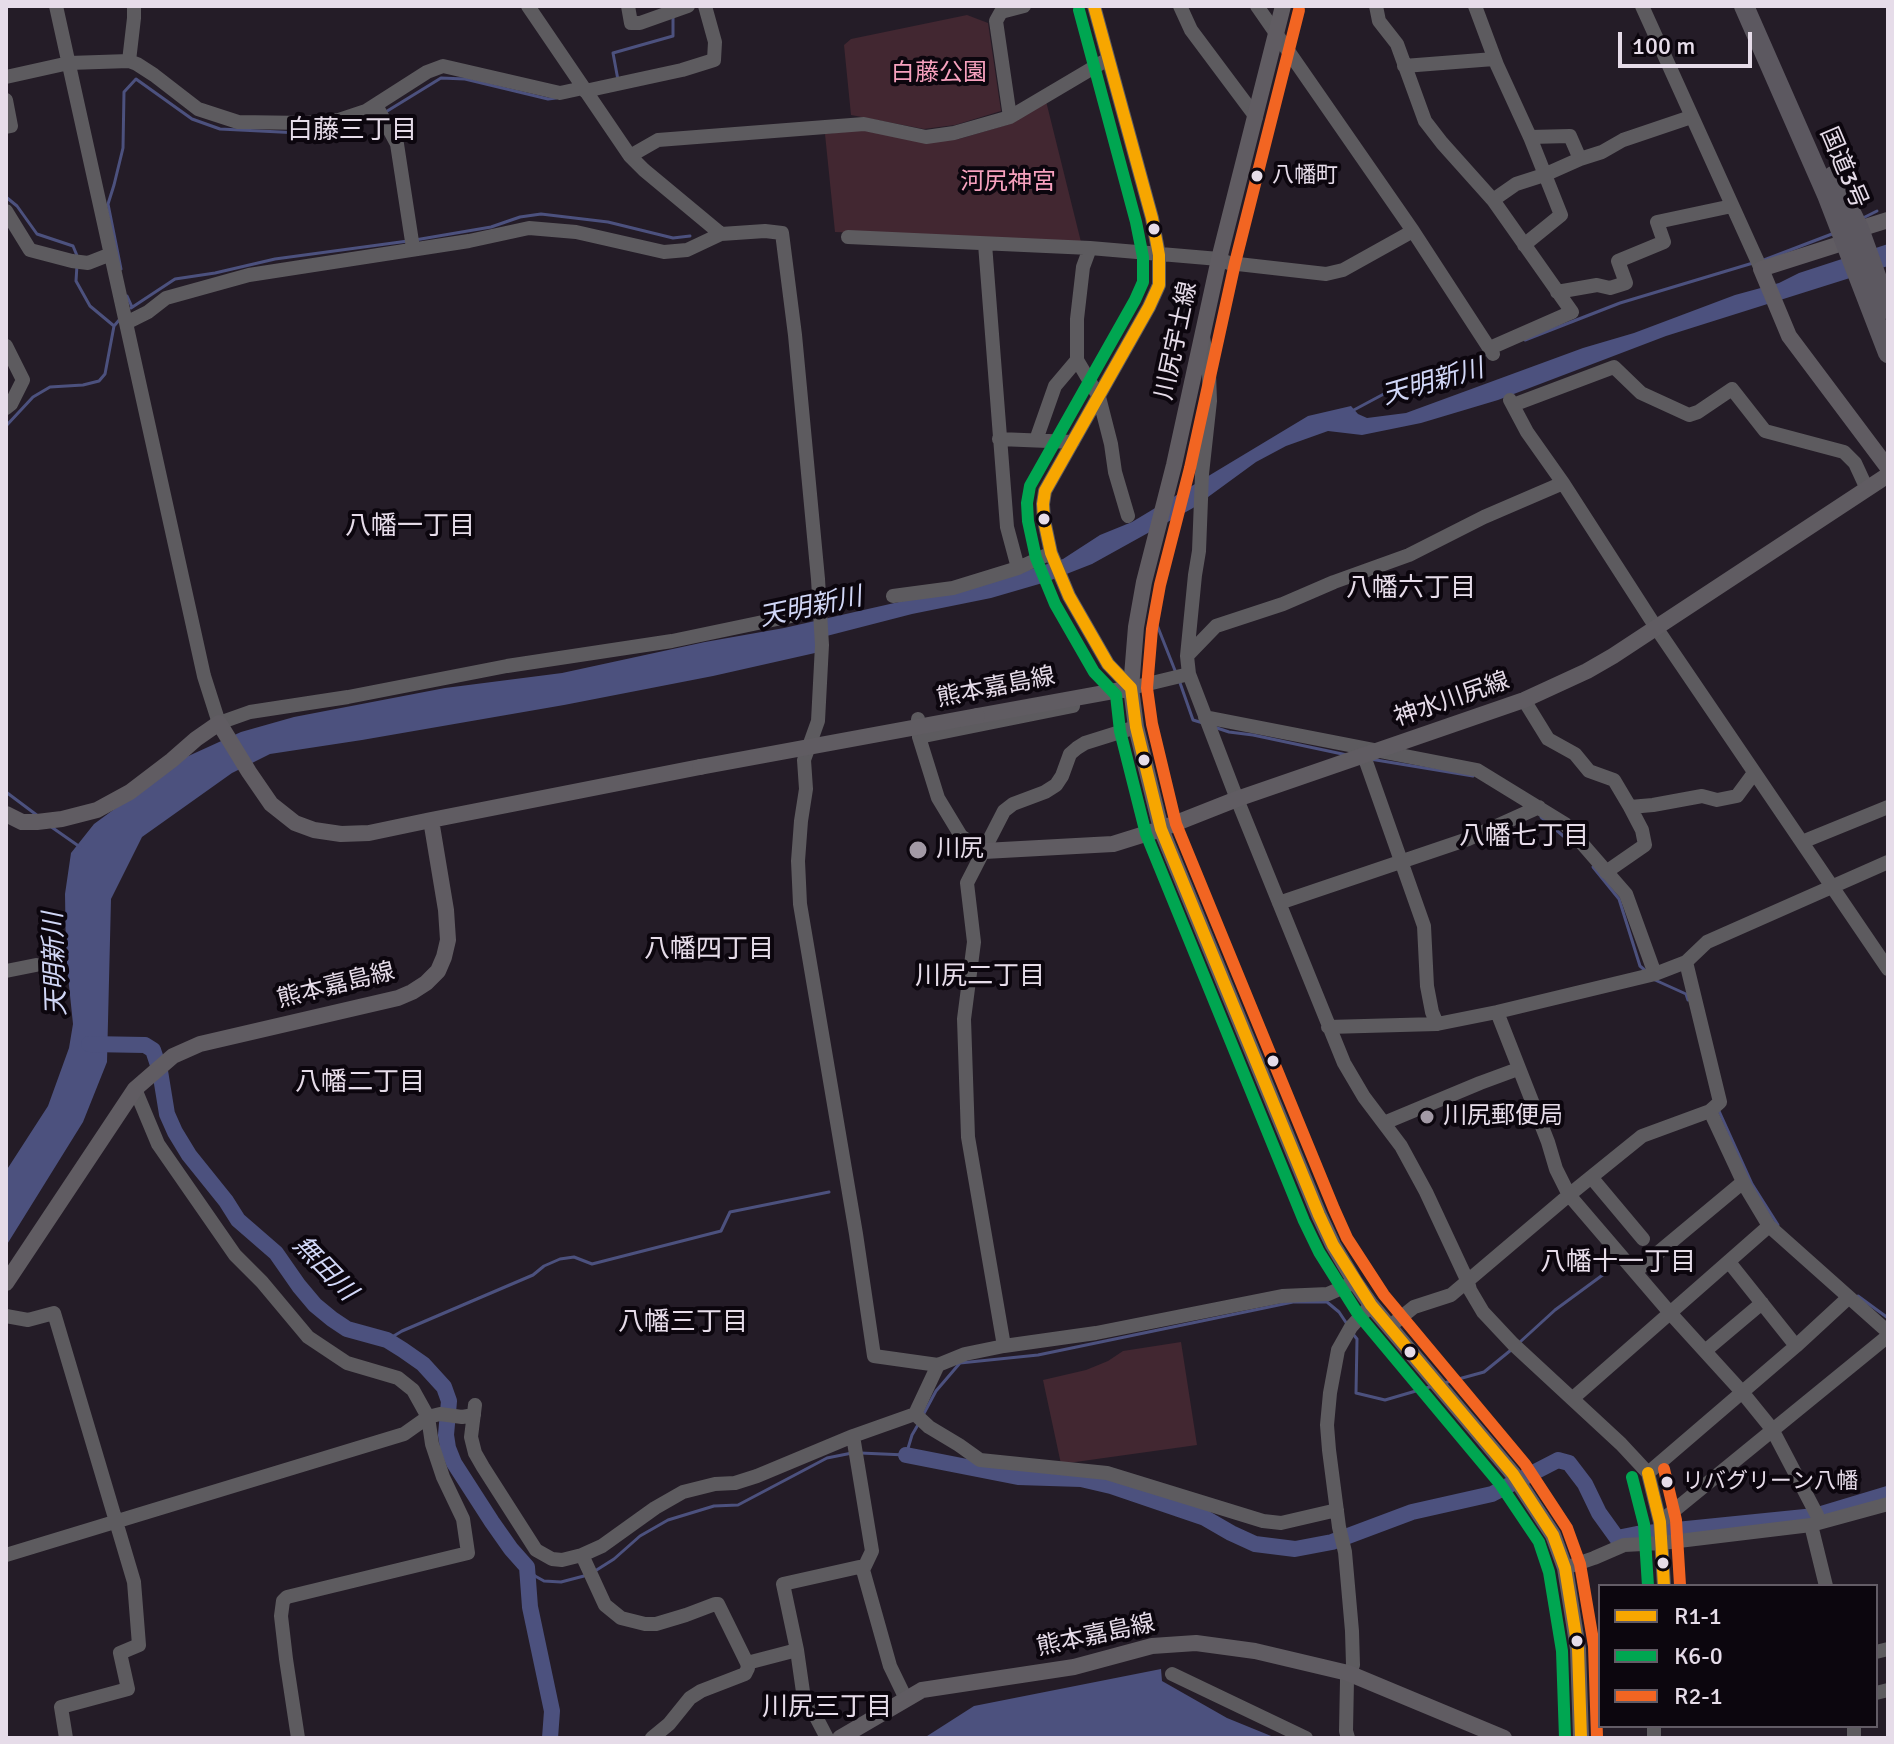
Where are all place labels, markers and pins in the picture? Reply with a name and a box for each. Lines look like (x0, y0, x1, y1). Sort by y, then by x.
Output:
place label: 八幡町 (1272, 163, 1338, 189)
marker: 八幡町 (1249, 168, 1265, 184)
unlabelled marker (1146, 221, 1162, 237)
unlabelled marker (1036, 511, 1052, 527)
unlabelled marker (1136, 752, 1152, 768)
place label: 川尻 (936, 836, 984, 864)
marker: 川尻 (907, 839, 929, 861)
unlabelled marker (1265, 1053, 1281, 1069)
place label: 川尻郵便局 (1443, 1103, 1563, 1131)
marker: 川尻郵便局 (1418, 1108, 1436, 1126)
unlabelled marker (1402, 1344, 1418, 1360)
place label: リバグリーン八幡 (1682, 1469, 1858, 1495)
marker: リバグリーン八幡 (1659, 1474, 1675, 1490)
unlabelled marker (1655, 1555, 1671, 1571)
unlabelled marker (1569, 1633, 1585, 1649)

